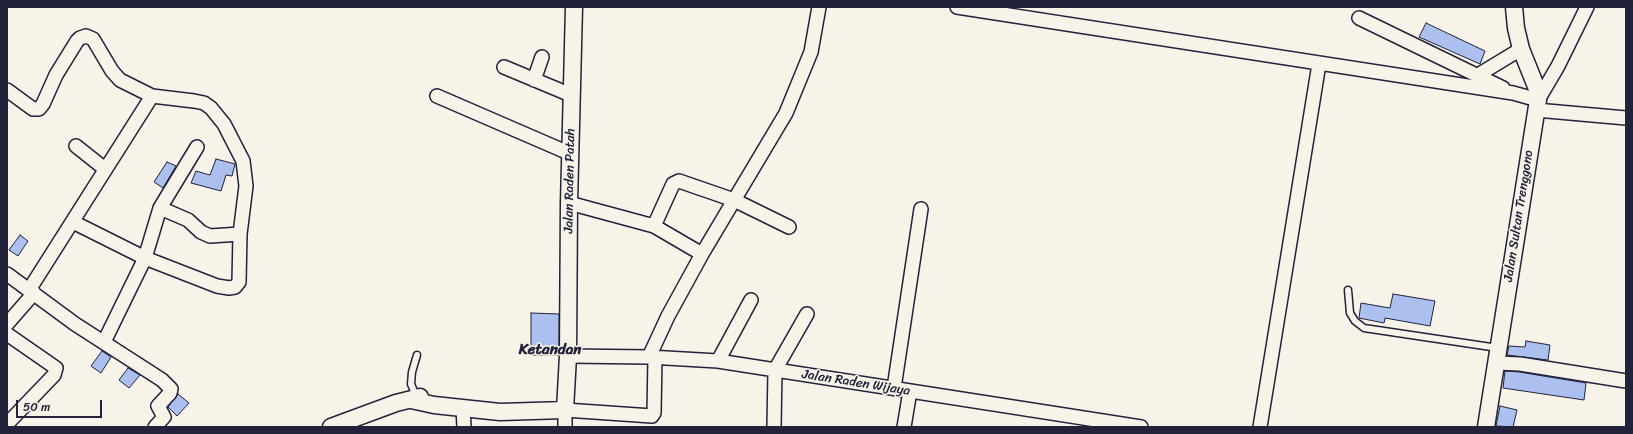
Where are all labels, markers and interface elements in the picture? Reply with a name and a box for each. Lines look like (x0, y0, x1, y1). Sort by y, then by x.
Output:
street label: Jalan Raden Patah (561, 128, 579, 234)
street label: Jalan Sultan Trenggono (1501, 149, 1537, 283)
district label: Ketandan (519, 341, 581, 359)
street label: Jalan Raden Wijaya (801, 367, 911, 399)
scale bar (18, 392, 104, 418)
text: 50 m (23, 396, 50, 418)

